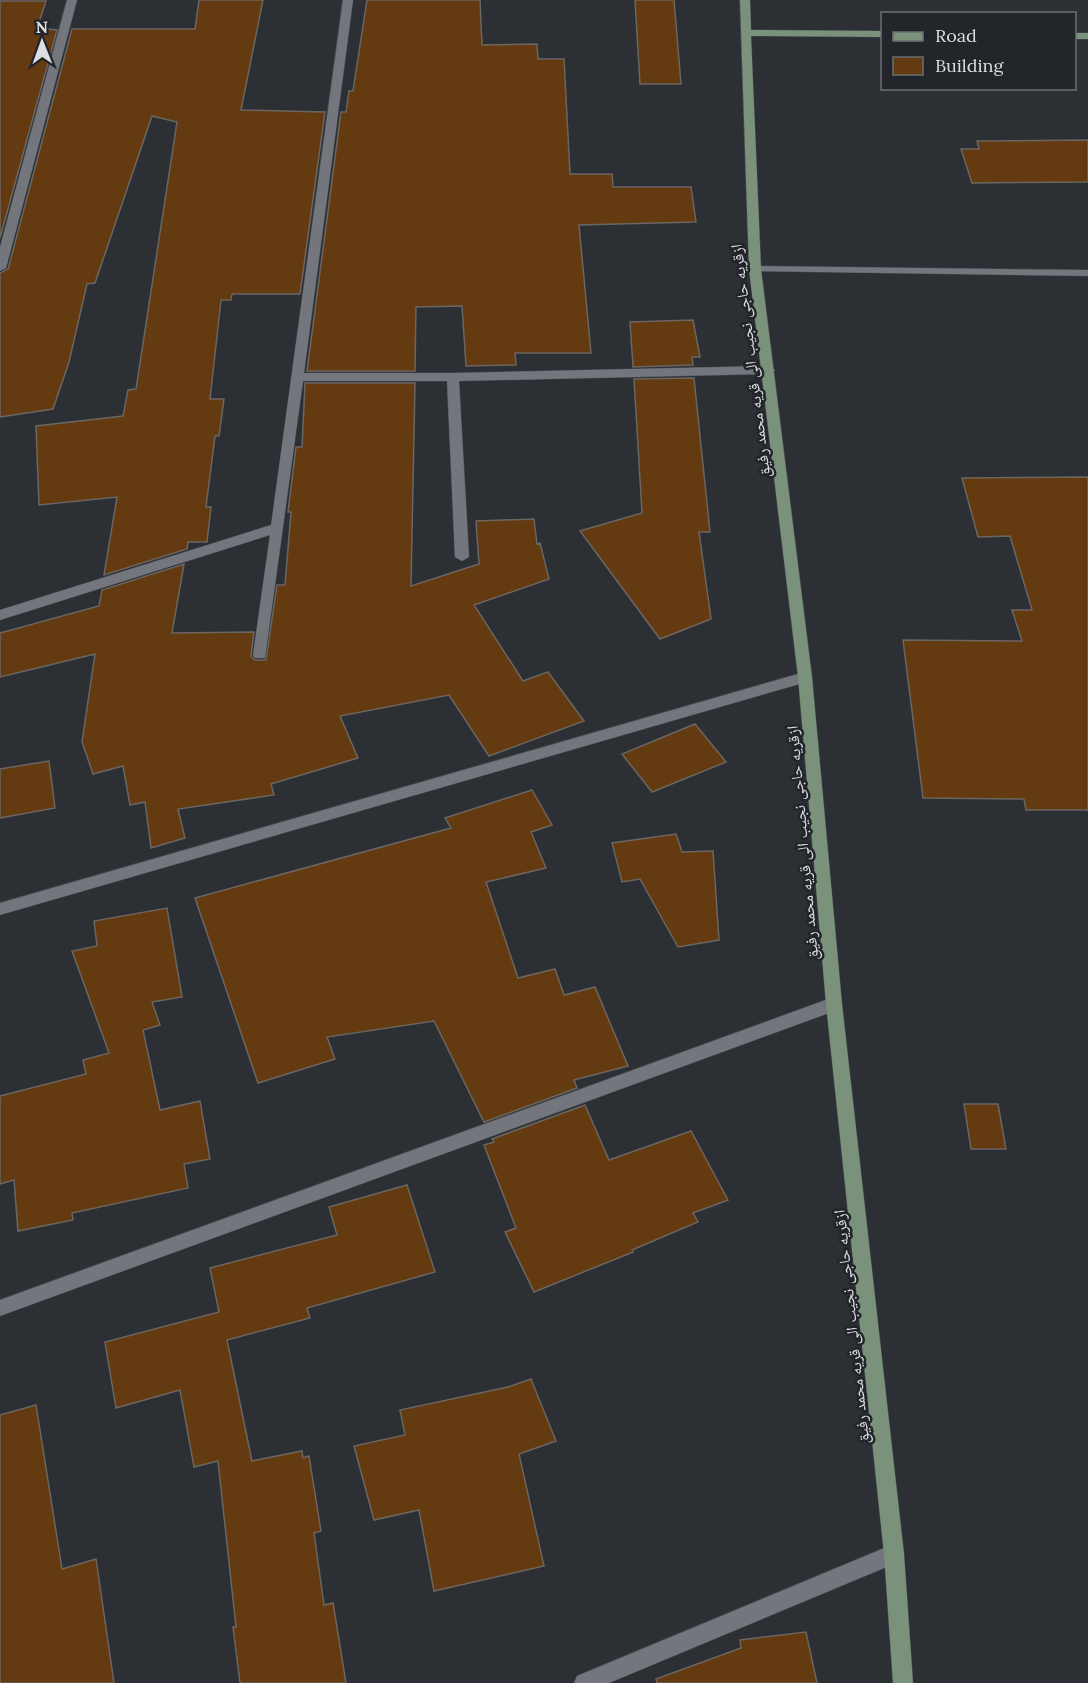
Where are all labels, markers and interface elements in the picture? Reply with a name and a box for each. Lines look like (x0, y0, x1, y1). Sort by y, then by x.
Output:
north arrow (12, 12, 72, 72)
legend (881, 12, 1076, 90)
text: N (35, 17, 48, 37)
text: Road (935, 24, 977, 47)
text: Building (935, 54, 1005, 77)
street label: ازقریه حاجی نجیب الی قریه محمد رفیق (726, 243, 775, 479)
street label: ازقریه حاجی نجیب الی قریه محمد رفیق (782, 725, 823, 961)
street label: ازقریه حاجی نجیب الی قریه محمد رفیق (829, 1209, 874, 1445)

